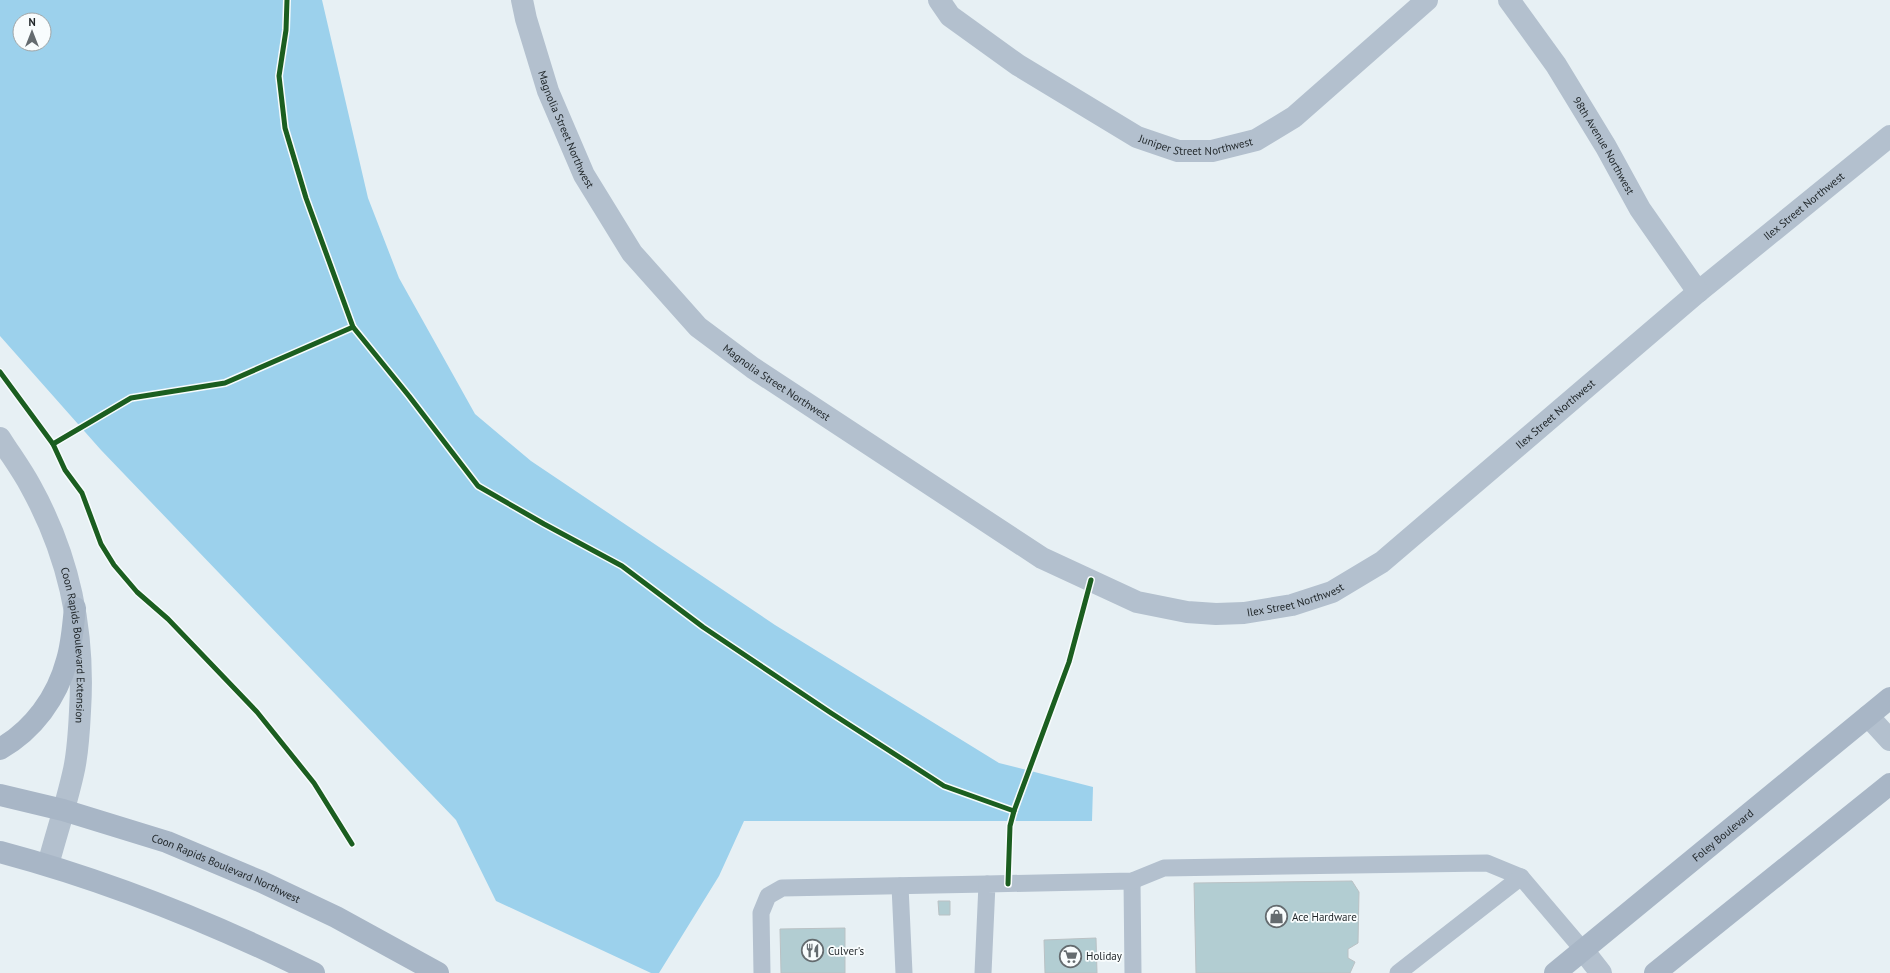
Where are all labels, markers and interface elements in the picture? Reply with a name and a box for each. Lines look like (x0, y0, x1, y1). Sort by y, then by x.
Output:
north arrow (12, 12, 52, 52)
text: N (28, 15, 36, 29)
street label: Magnolia Street Northwest (535, 69, 598, 191)
street label: 98th Avenue Northwest (1570, 94, 1638, 197)
street label: Juniper Street Northwest (1136, 131, 1254, 158)
street label: Ilex Street Northwest (1760, 169, 1847, 243)
street label: Magnolia Street Northwest (720, 341, 833, 424)
street label: Ilex Street Northwest (1513, 376, 1598, 452)
street label: Coon Rapids Boulevard Extension (58, 565, 88, 724)
street label: Ilex Street Northwest (1246, 580, 1346, 619)
street label: Foley Boulevard (1689, 806, 1756, 865)
street label: Coon Rapids Boulevard Northwest (150, 831, 303, 906)
shop icon: Ace Hardware (1264, 904, 1290, 930)
place label: Ace Hardware (1292, 910, 1357, 924)
restaurant icon: Culver's (800, 938, 826, 964)
supermarket icon: Holiday (1057, 943, 1083, 969)
place label: Culver's (828, 944, 864, 958)
place label: Holiday (1086, 949, 1123, 963)

